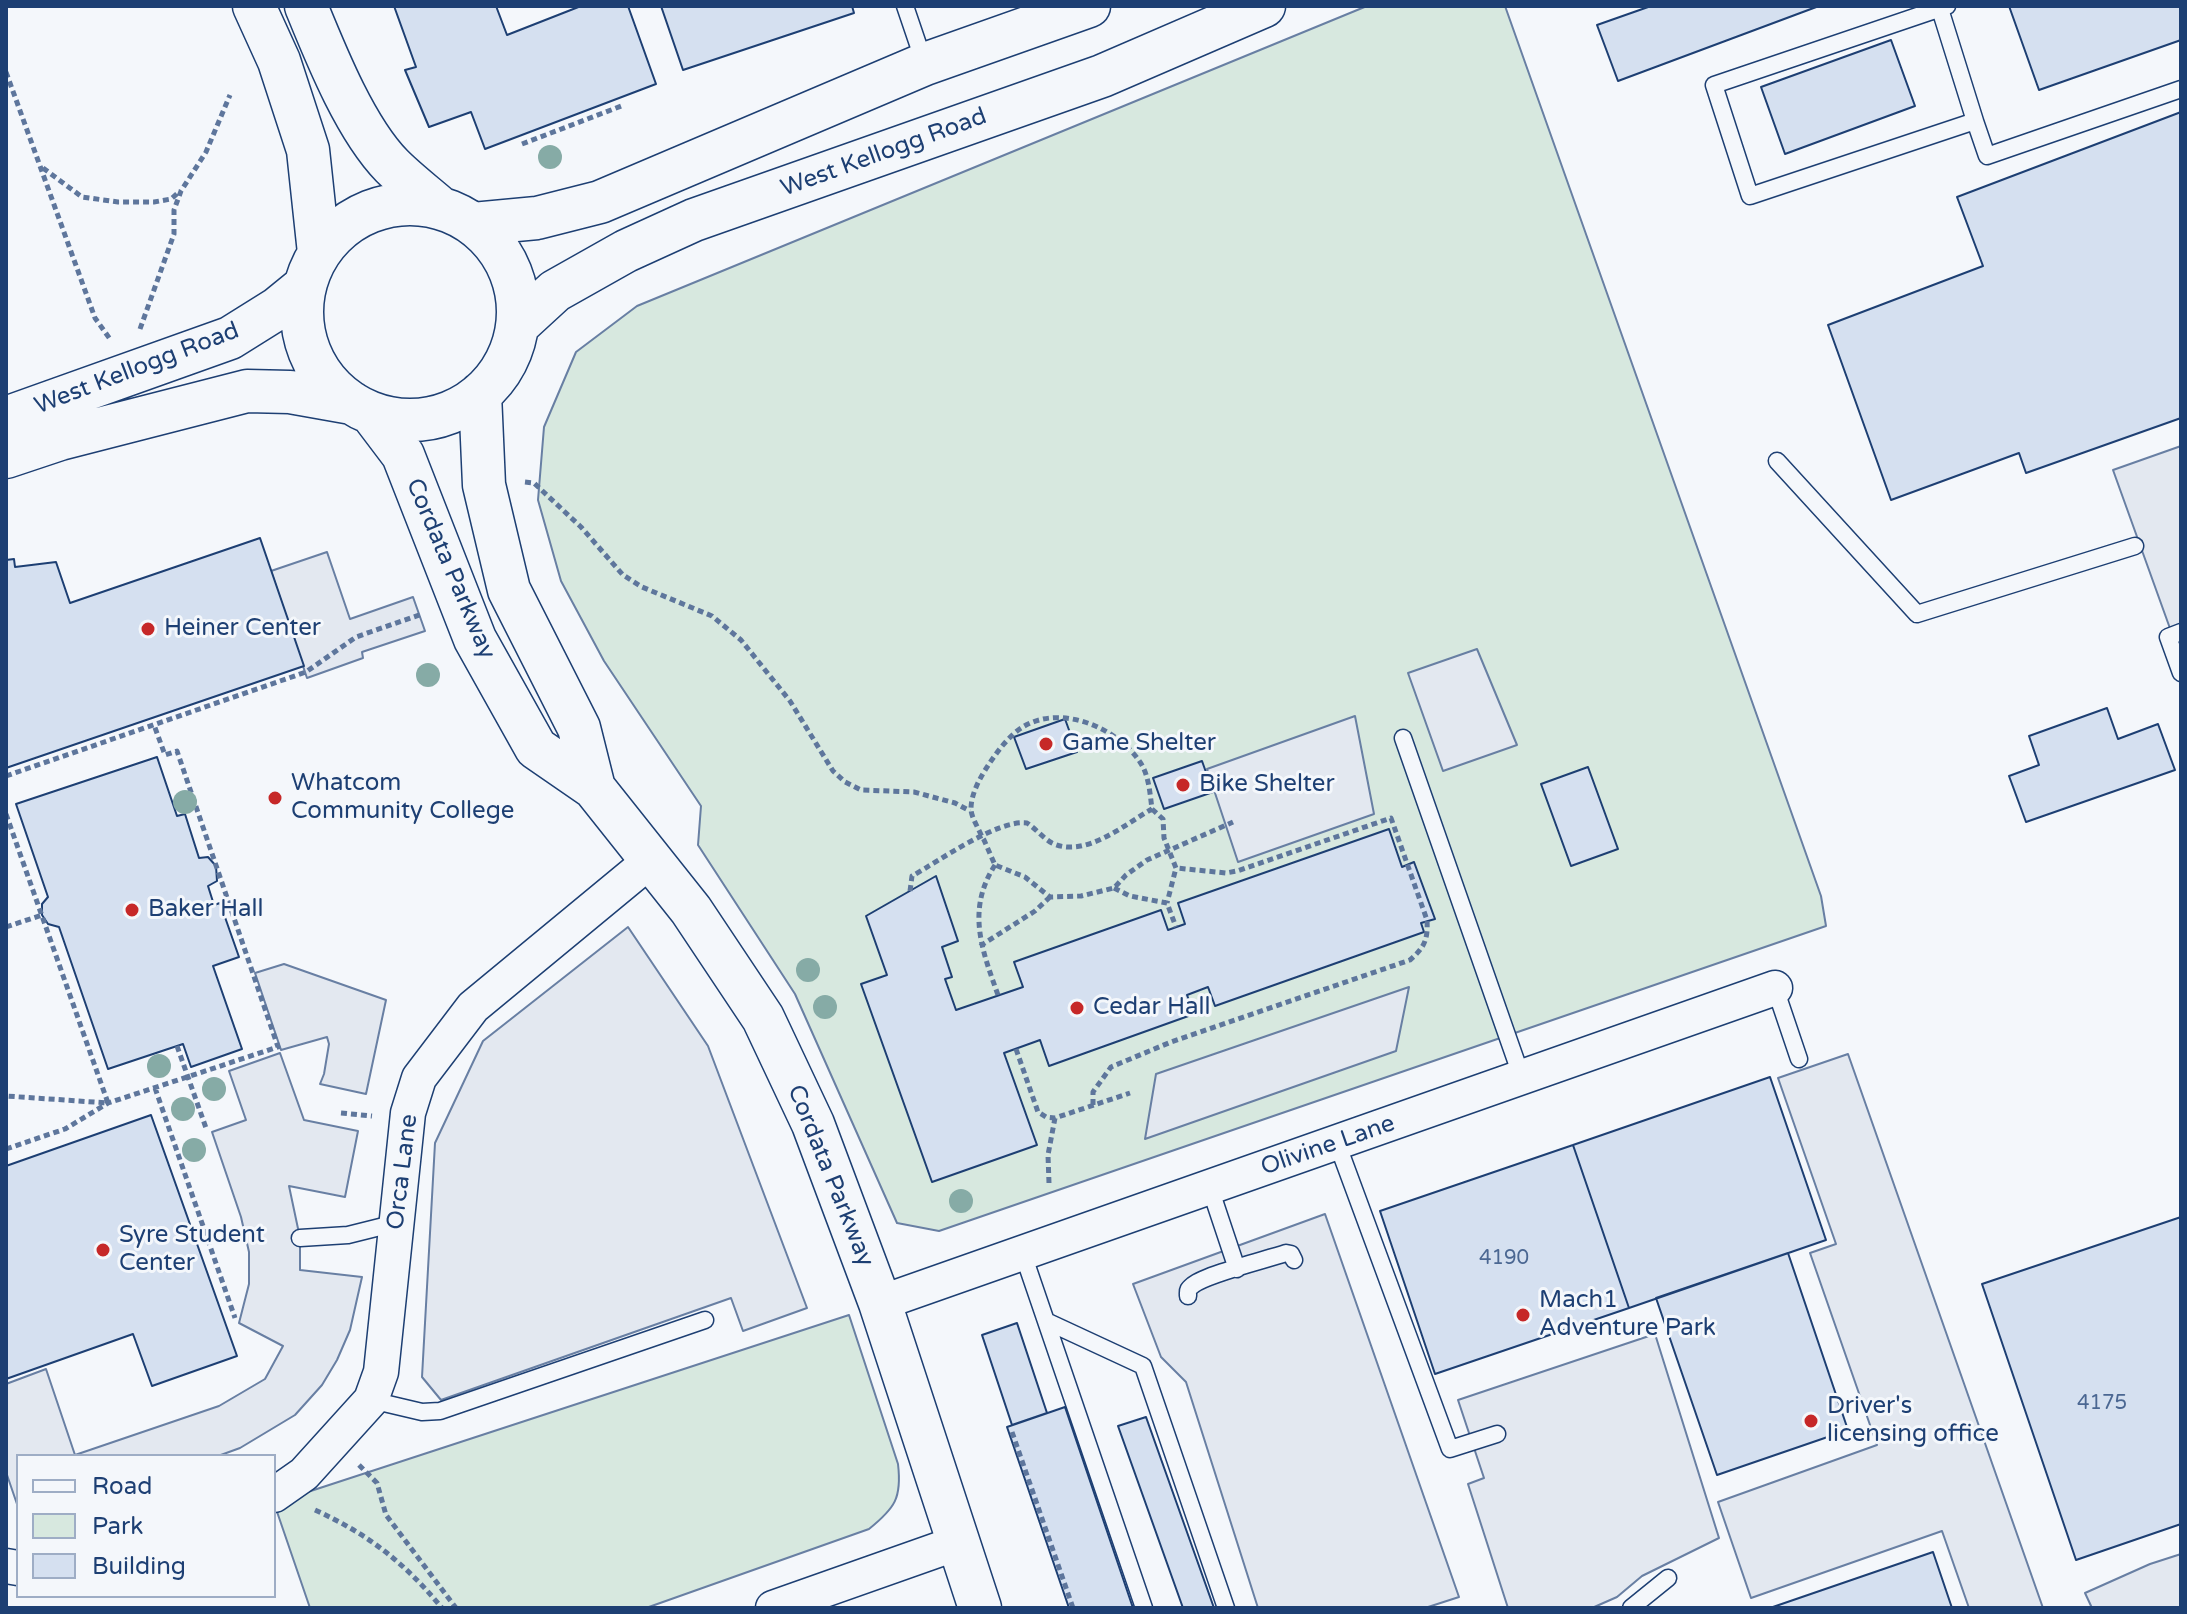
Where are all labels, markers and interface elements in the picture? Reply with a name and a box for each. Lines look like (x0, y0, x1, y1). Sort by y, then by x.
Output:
street label: West Kellogg Road (777, 102, 991, 204)
street label: West Kellogg Road (31, 317, 243, 421)
street label: Cordata Parkway (399, 474, 501, 664)
place label: Heiner Center (164, 615, 321, 643)
marker: Heiner Center (139, 620, 157, 638)
place label: Game Shelter (1062, 730, 1216, 758)
marker: Game Shelter (1037, 735, 1055, 753)
place label: Whatcom Community College (291, 770, 514, 826)
place label: Bike Shelter (1199, 771, 1335, 799)
marker: Bike Shelter (1174, 776, 1192, 794)
marker: Whatcom Community College (266, 789, 284, 807)
place label: Baker Hall (148, 896, 264, 924)
marker: Baker Hall (123, 901, 141, 919)
place label: Cedar Hall (1093, 994, 1211, 1022)
marker: Cedar Hall (1068, 999, 1086, 1017)
street label: Cordata Parkway (780, 1081, 880, 1271)
street label: Olivine Lane (1257, 1110, 1399, 1182)
street label: Orca Lane (382, 1113, 424, 1231)
place label: Syre Student Center (119, 1222, 265, 1278)
marker: Syre Student Center (94, 1241, 112, 1259)
house number: 4190 (1479, 1247, 1529, 1271)
place label: Mach1 Adventure Park (1539, 1287, 1716, 1343)
marker: Mach1 Adventure Park (1514, 1306, 1532, 1324)
house number: 4175 (2077, 1392, 2127, 1416)
place label: Driver's licensing office (1827, 1393, 1999, 1449)
marker: Driver's licensing office (1802, 1412, 1820, 1430)
legend (16, 1454, 276, 1598)
text: Road (92, 1472, 152, 1501)
text: Park (92, 1512, 143, 1541)
text: Building (92, 1552, 186, 1581)

